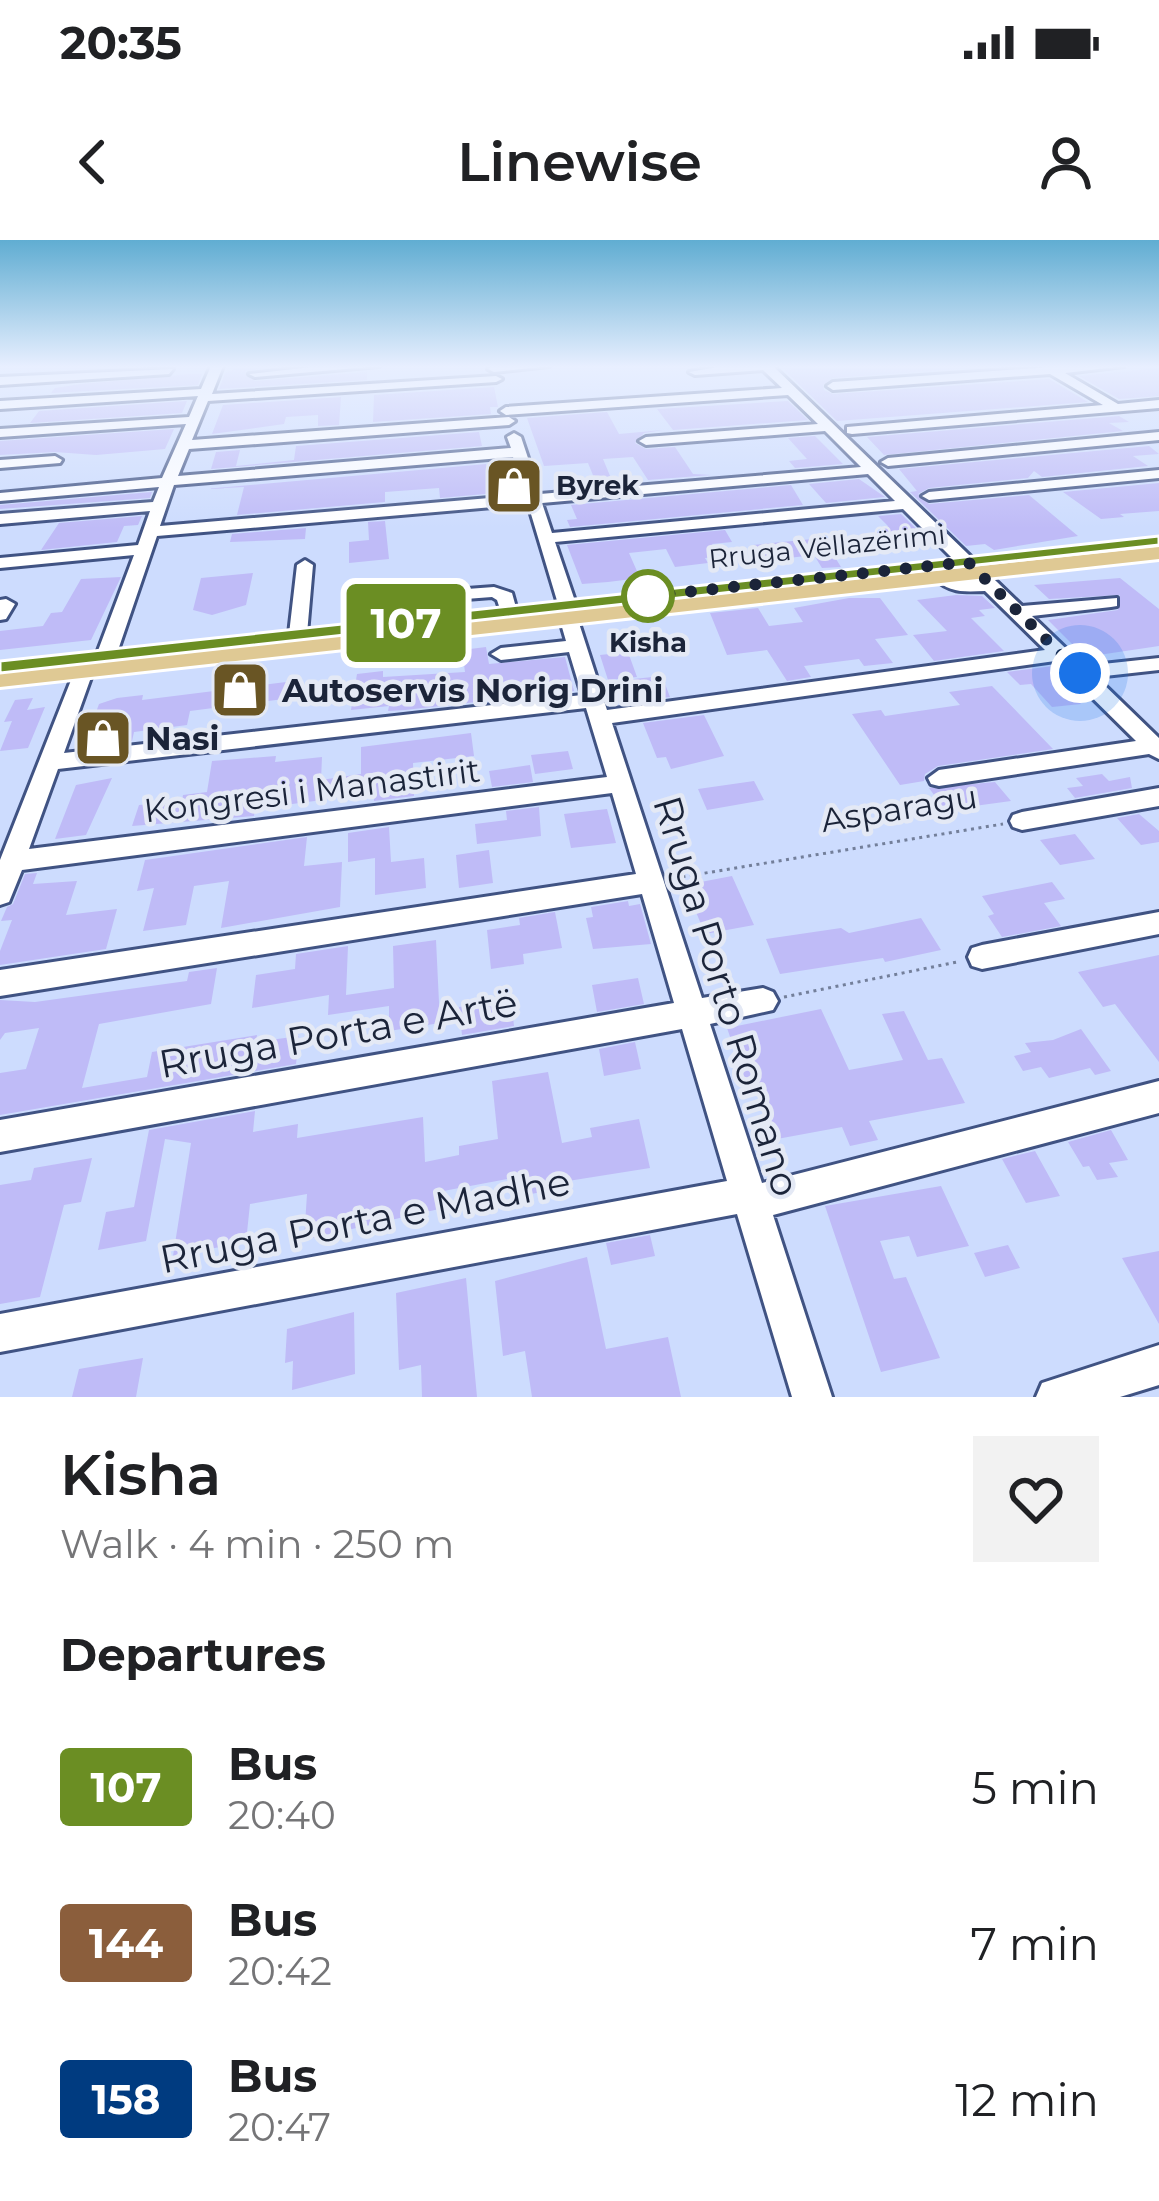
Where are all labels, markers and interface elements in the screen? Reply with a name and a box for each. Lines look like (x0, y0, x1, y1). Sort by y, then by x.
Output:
text: 20:35 (60, 15, 182, 70)
icon: back (60, 129, 126, 195)
text: Linewise (457, 129, 702, 195)
icon: person (1033, 129, 1099, 195)
shop icon: Byrek (483, 455, 545, 517)
place label: Byrek (556, 469, 639, 502)
street label: Rruga Vëllazërimi (707, 518, 947, 575)
marker: Kisha (623, 571, 673, 621)
line badge: 107 (337, 584, 475, 662)
text: 107 (371, 597, 441, 649)
place label: Kisha (609, 626, 687, 659)
your location (1050, 643, 1110, 703)
shop icon: Autoservis Norig Drini (209, 659, 271, 721)
place label: Autoservis Norig Drini (281, 670, 663, 710)
shop icon: Nasi (72, 707, 134, 769)
place label: Nasi (145, 718, 219, 758)
street label: Kongresi i Manastirit (142, 750, 482, 830)
street label: Asparagu (818, 776, 980, 840)
street label: Rruga Porto Romano (643, 790, 811, 1202)
street label: Rruga Porta e Artë (155, 978, 521, 1088)
street label: Rruga Porta e Madhe (156, 1157, 574, 1283)
button: heart (973, 1436, 1099, 1562)
text: Kisha (60, 1440, 221, 1509)
text: Walk · 4 min · 250 m (60, 1520, 454, 1568)
text: Departures (60, 1627, 326, 1682)
text: Bus (228, 1736, 317, 1791)
text: 5 min (971, 1760, 1099, 1815)
text: 107 (91, 1761, 161, 1813)
text: 20:40 (228, 1791, 336, 1839)
text: Bus (228, 1892, 317, 1947)
text: 7 min (970, 1916, 1099, 1971)
text: 144 (89, 1917, 163, 1969)
text: 20:42 (228, 1947, 332, 1995)
text: Bus (228, 2048, 317, 2103)
text: 12 min (955, 2072, 1099, 2127)
text: 158 (91, 2073, 161, 2125)
text: 20:47 (228, 2103, 331, 2151)

